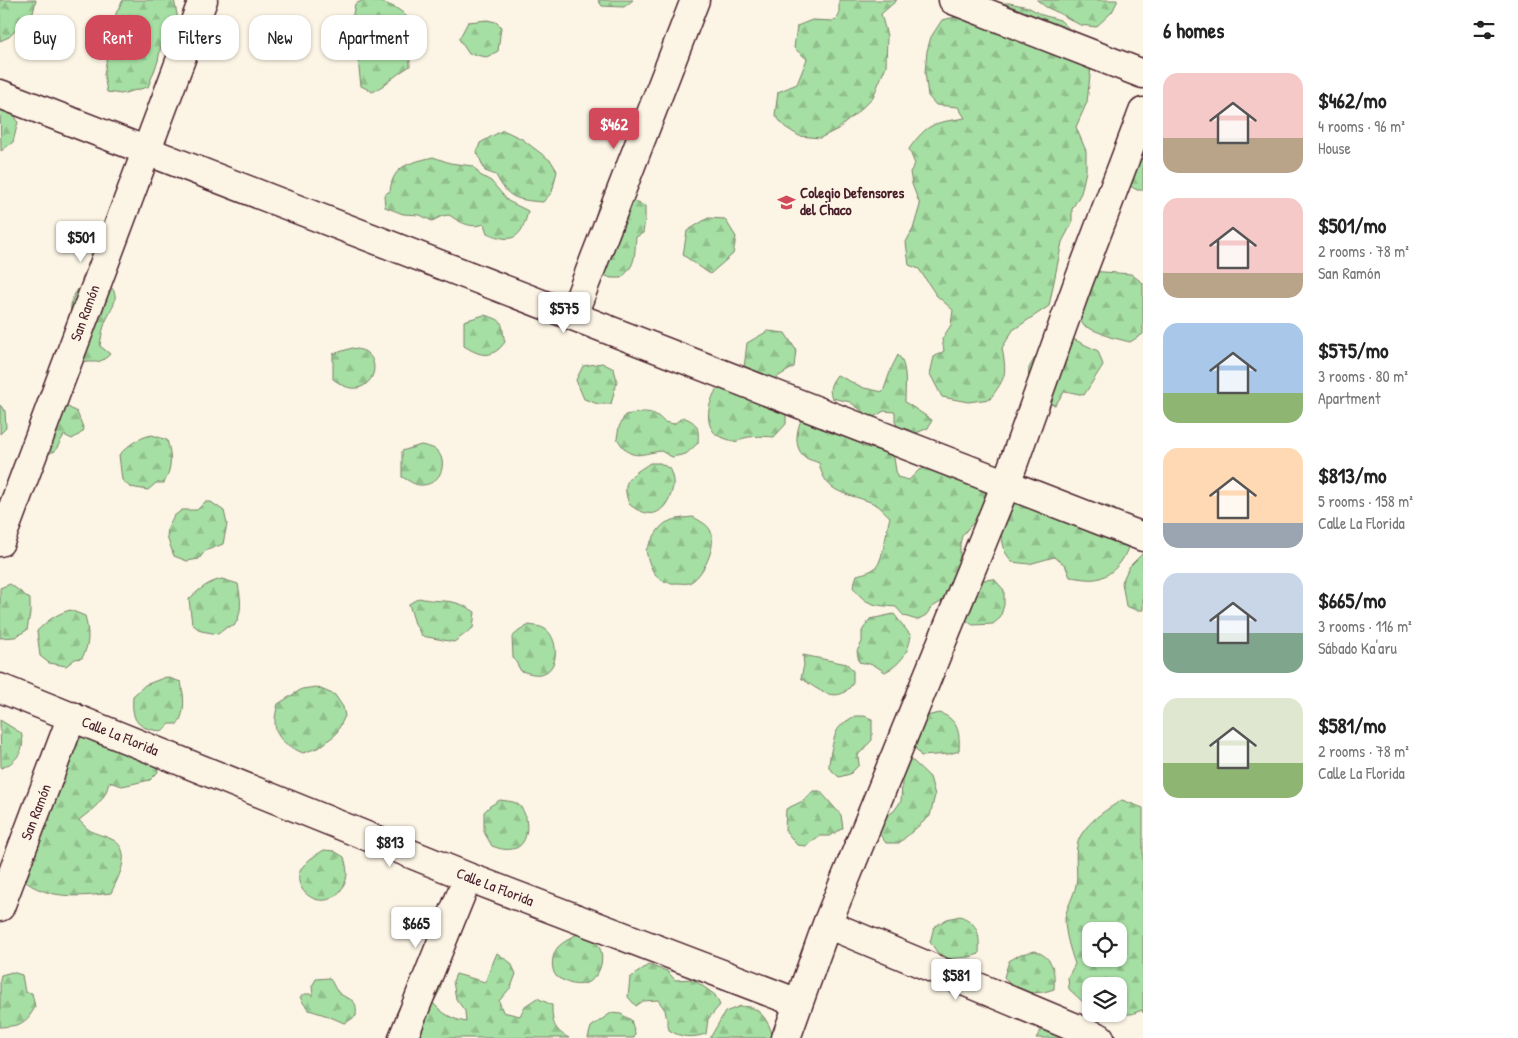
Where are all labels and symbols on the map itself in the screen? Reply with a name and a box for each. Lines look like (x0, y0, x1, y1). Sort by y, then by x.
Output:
pin: $462 (584, 108, 644, 150)
place label: Colegio Defensores del Chaco (800, 182, 905, 220)
school or university icon: Colegio Defensores del Chaco (776, 192, 796, 212)
pin: $501 (51, 220, 111, 263)
street label: San Ramón (65, 281, 105, 344)
pin: $575 (534, 292, 594, 334)
street label: Calle La Florida (79, 711, 162, 761)
street label: San Ramón (15, 780, 56, 843)
pin: $813 (360, 826, 420, 868)
street label: Calle La Florida (453, 862, 537, 911)
pin: $665 (386, 906, 446, 949)
pin: $581 (926, 958, 986, 1001)

